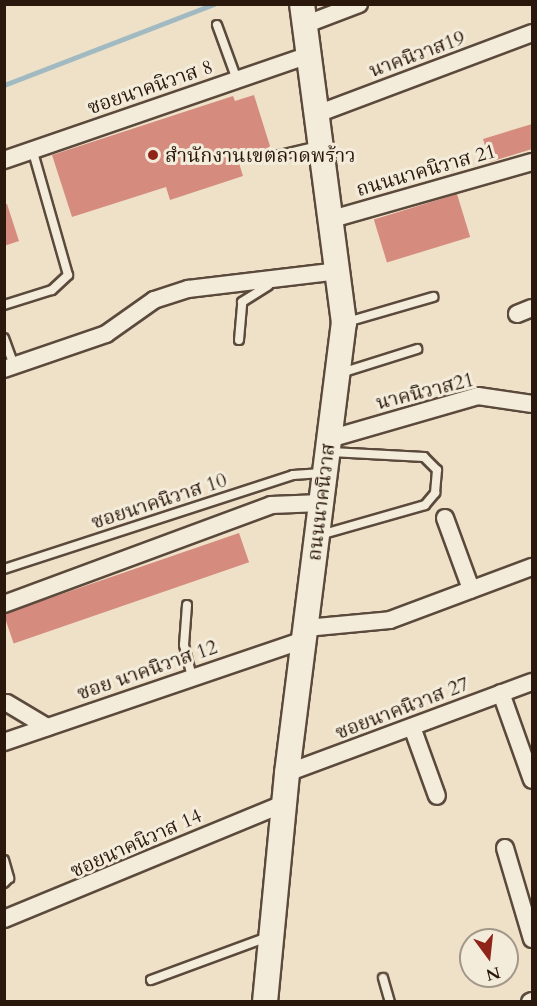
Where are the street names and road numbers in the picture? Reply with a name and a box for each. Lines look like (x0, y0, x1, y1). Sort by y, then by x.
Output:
street label: นาคนิวาส19 (366, 26, 468, 82)
street label: ซอยนาคนิวาส 8 (84, 54, 216, 120)
street label: ถนนนาคนิวาส 21 (353, 139, 499, 201)
street label: นาคนิวาส21 (373, 367, 477, 415)
street label: ถนนนาคนิวาส (302, 442, 340, 562)
street label: ซอยนาคนิวาส 10 (88, 468, 230, 534)
street label: ซอย นาคนิวาส 12 (74, 635, 220, 705)
street label: ซอยนาคนิวาส 27 (332, 671, 472, 745)
street label: ซอยนาคนิวาส 14 (67, 803, 205, 883)

